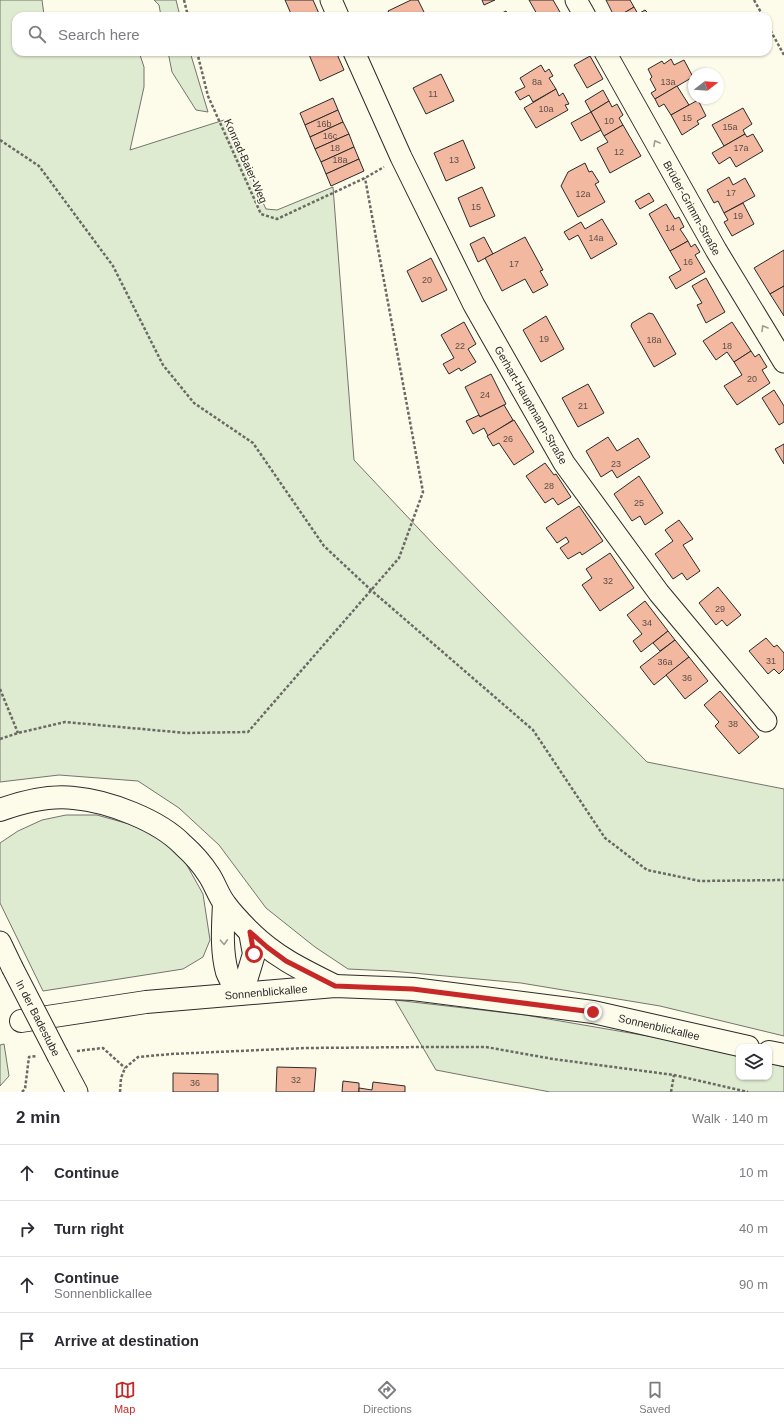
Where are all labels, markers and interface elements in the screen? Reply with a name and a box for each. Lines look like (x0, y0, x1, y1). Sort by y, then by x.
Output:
search box (12, 12, 772, 56)
icon: search (26, 23, 48, 45)
text: Search here (58, 26, 140, 43)
north arrow (688, 68, 724, 104)
house number: 8a (532, 77, 542, 87)
house number: 13a (660, 77, 676, 87)
house number: 11 (428, 89, 438, 99)
house number: 10a (538, 104, 554, 114)
house number: 15 (682, 113, 692, 123)
house number: 10 (604, 116, 614, 126)
street label: Konrad-Baier-Weg (222, 117, 270, 205)
house number: 16b (316, 119, 332, 129)
house number: 15a (722, 122, 738, 132)
house number: 16c (323, 131, 338, 141)
one-way arrow (653, 140, 661, 148)
house number: 18 (330, 143, 340, 153)
house number: 17a (733, 143, 749, 153)
house number: 12 (614, 147, 624, 157)
house number: 18a (332, 155, 348, 165)
house number: 13 (449, 155, 459, 165)
street label: Brüder-Grimm-Straße (661, 159, 723, 257)
house number: 17 (726, 188, 736, 198)
house number: 12a (575, 189, 591, 199)
house number: 15 (471, 202, 481, 212)
house number: 19 (733, 211, 743, 221)
house number: 14 (665, 223, 675, 233)
house number: 14a (588, 233, 604, 243)
house number: 16 (683, 257, 693, 267)
house number: 17 (509, 259, 519, 269)
house number: 20 (422, 275, 432, 285)
one-way arrow (761, 325, 768, 332)
house number: 19 (539, 334, 549, 344)
house number: 18a (646, 335, 662, 345)
house number: 22 (455, 341, 465, 351)
house number: 18 (722, 341, 732, 351)
street label: Gerhart-Hauptmann-Straße (492, 344, 570, 466)
house number: 20 (747, 374, 757, 384)
house number: 24 (480, 390, 490, 400)
house number: 21 (578, 401, 588, 411)
house number: 26 (503, 434, 513, 444)
house number: 23 (611, 459, 621, 469)
house number: 28 (544, 481, 554, 491)
house number: 25 (634, 498, 644, 508)
house number: 32 (603, 576, 613, 586)
house number: 29 (715, 604, 725, 614)
house number: 34 (642, 618, 652, 628)
house number: 31 (766, 656, 776, 666)
house number: 36a (657, 657, 673, 667)
house number: 36 (682, 673, 692, 683)
house number: 38 (728, 719, 738, 729)
one-way arrow (219, 939, 228, 945)
route start (245, 945, 263, 963)
street label: In der Badestube (14, 978, 62, 1058)
street label: Sonnenblickallee (224, 982, 308, 1002)
route end (584, 1003, 602, 1021)
street label: Sonnenblickallee (617, 1012, 701, 1042)
map controls (736, 1044, 772, 1080)
button: layers (736, 1044, 772, 1080)
house number: 32 (291, 1075, 301, 1085)
house number: 36 (190, 1078, 200, 1088)
text: 2 min (16, 1108, 60, 1127)
text: Walk · 140 m (692, 1111, 768, 1126)
icon: ahead (16, 1162, 38, 1184)
text: Continue (54, 1164, 119, 1181)
text: 10 m (739, 1165, 768, 1180)
icon: right (16, 1218, 38, 1240)
text: Turn right (54, 1220, 124, 1237)
text: 40 m (739, 1221, 768, 1236)
text: Continue (54, 1269, 119, 1286)
icon: ahead (16, 1274, 38, 1296)
text: 90 m (739, 1277, 768, 1292)
text: Sonnenblickallee (54, 1286, 152, 1301)
icon: arrive (16, 1330, 38, 1352)
text: Arrive at destination (54, 1332, 199, 1349)
tab: Map (114, 1379, 136, 1415)
tab: Directions (363, 1379, 412, 1415)
tab: Saved (639, 1379, 670, 1415)

